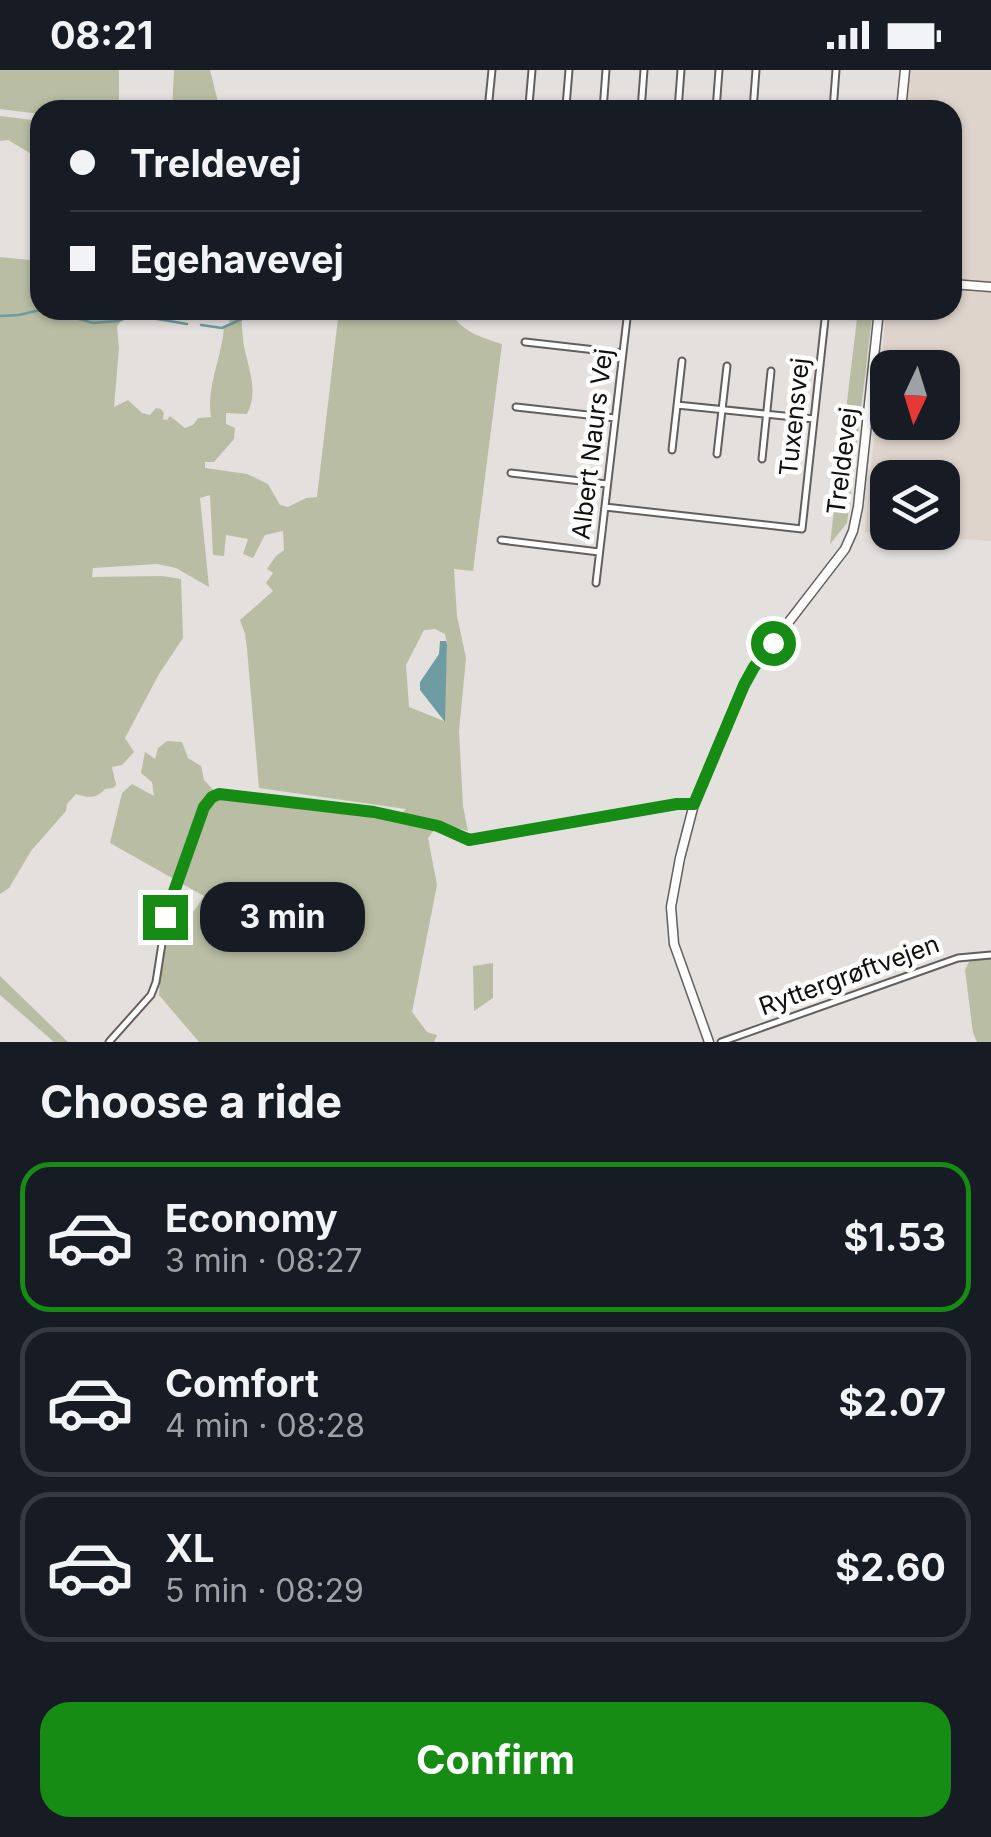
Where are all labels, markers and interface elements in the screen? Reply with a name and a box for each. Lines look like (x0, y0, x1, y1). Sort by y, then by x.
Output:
text: 08:21 (50, 12, 153, 58)
text: Treldevej (130, 140, 302, 186)
text: Egehavevej (130, 236, 344, 282)
street label: Albert Naurs Vej (565, 347, 619, 541)
north arrow (870, 350, 960, 440)
map controls (870, 350, 960, 550)
street label: Tuxensvej (773, 356, 815, 478)
street label: Treldevej (821, 406, 863, 516)
button: layers (870, 460, 960, 550)
route start (751, 621, 796, 666)
callout: 3 min (200, 882, 365, 952)
route end (143, 895, 188, 940)
text: 3 min (239, 897, 326, 936)
street label: Ryttergrøftvejen (755, 928, 943, 1022)
text: Choose a ride (40, 1074, 342, 1129)
icon: car (45, 1192, 135, 1282)
text: Economy (165, 1195, 338, 1241)
text: $1.53 (843, 1214, 946, 1260)
text: 3 min · 08:27 (165, 1241, 363, 1280)
icon: car (45, 1357, 135, 1447)
text: Comfort (165, 1360, 319, 1406)
text: $2.07 (839, 1379, 946, 1425)
text: 4 min · 08:28 (165, 1406, 365, 1445)
icon: car (45, 1522, 135, 1612)
text: XL (165, 1525, 215, 1571)
text: $2.60 (835, 1544, 946, 1590)
text: 5 min · 08:29 (165, 1571, 364, 1610)
button: Confirm (40, 1702, 951, 1817)

